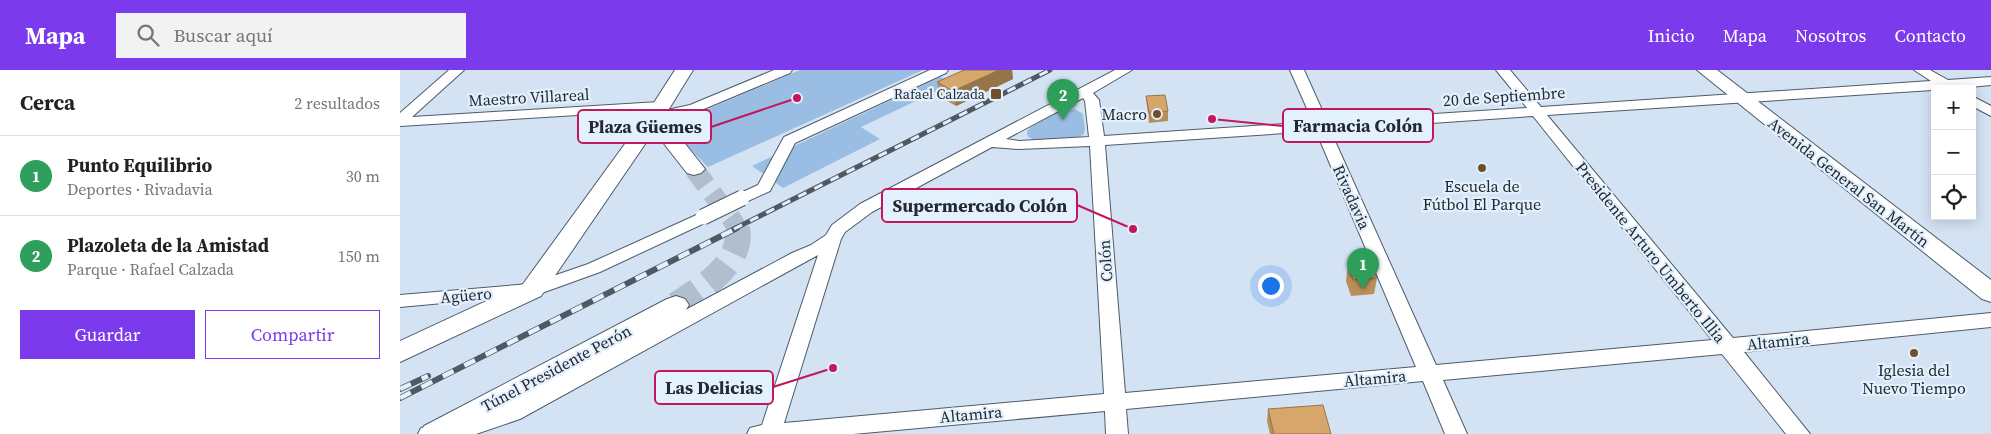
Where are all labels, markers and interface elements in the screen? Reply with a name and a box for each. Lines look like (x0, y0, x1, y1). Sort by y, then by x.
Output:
search box (116, 13, 466, 58)
text: Mapa (25, 19, 86, 52)
icon: search (134, 21, 162, 49)
text: Buscar aquí (174, 22, 273, 48)
text: Inicio (1648, 23, 1695, 48)
text: Mapa (1723, 23, 1767, 48)
text: Nosotros (1795, 23, 1866, 48)
text: Contacto (1894, 23, 1966, 48)
pin: 2 (1047, 79, 1079, 120)
street label: 20 de Septiembre (1442, 81, 1566, 111)
street label: Maestro Villareal (468, 83, 590, 111)
place label: Rafael Calzada (894, 84, 986, 104)
map controls (1931, 85, 1976, 220)
button: + (1931, 85, 1976, 130)
marker: Rafael Calzada (989, 87, 1003, 101)
text: Cerca (20, 88, 75, 117)
text: 2 resultados (294, 92, 380, 114)
place label: Macro (1102, 103, 1147, 125)
marker: Macro (1151, 108, 1163, 120)
callout: Farmacia Colón (1283, 109, 1433, 142)
callout: Plaza Güemes (578, 110, 711, 143)
street label: Avenida General San Martín (1764, 112, 1935, 252)
text: Farmacia Colón (1293, 113, 1423, 138)
text: Plaza Güemes (588, 114, 702, 139)
button: − (1931, 130, 1976, 175)
text: Punto Equilibrio (67, 152, 212, 178)
street label: Presidente Arturo Umberto Illia (1571, 157, 1732, 348)
street label: Rivadavia (1328, 161, 1376, 234)
marker: Escuela de Fútbol El Parque (1476, 162, 1488, 174)
text: 1 (32, 165, 40, 187)
text: 30 m (346, 165, 380, 187)
place label: Escuela de Fútbol El Parque (1423, 175, 1541, 215)
button: locate (1931, 175, 1976, 220)
text: Deportes · Rivadavia (67, 178, 213, 200)
callout: Supermercado Colón (882, 189, 1077, 222)
text: Supermercado Colón (893, 193, 1067, 218)
text: Plazoleta de la Amistad (67, 232, 269, 258)
street label: Colón (1093, 239, 1117, 283)
text: 2 (32, 245, 40, 267)
text: 150 m (338, 245, 380, 267)
pin: 1 (1347, 248, 1379, 289)
text: Parque · Rafael Calzada (67, 258, 234, 280)
your location (1258, 273, 1284, 299)
street label: Agüero (439, 282, 493, 308)
button: Guardar (20, 310, 195, 359)
button: Compartir (205, 310, 380, 359)
street label: Túnel Presidente Perón (477, 319, 635, 417)
street label: Altamira (1746, 327, 1811, 355)
marker: Iglesia del Nuevo Tiempo (1908, 347, 1920, 359)
place label: Iglesia del Nuevo Tiempo (1862, 359, 1966, 399)
street label: Altamira (1343, 364, 1408, 392)
callout: Las Delicias (655, 371, 773, 404)
text: Las Delicias (665, 375, 763, 400)
street label: Altamira (939, 400, 1004, 428)

